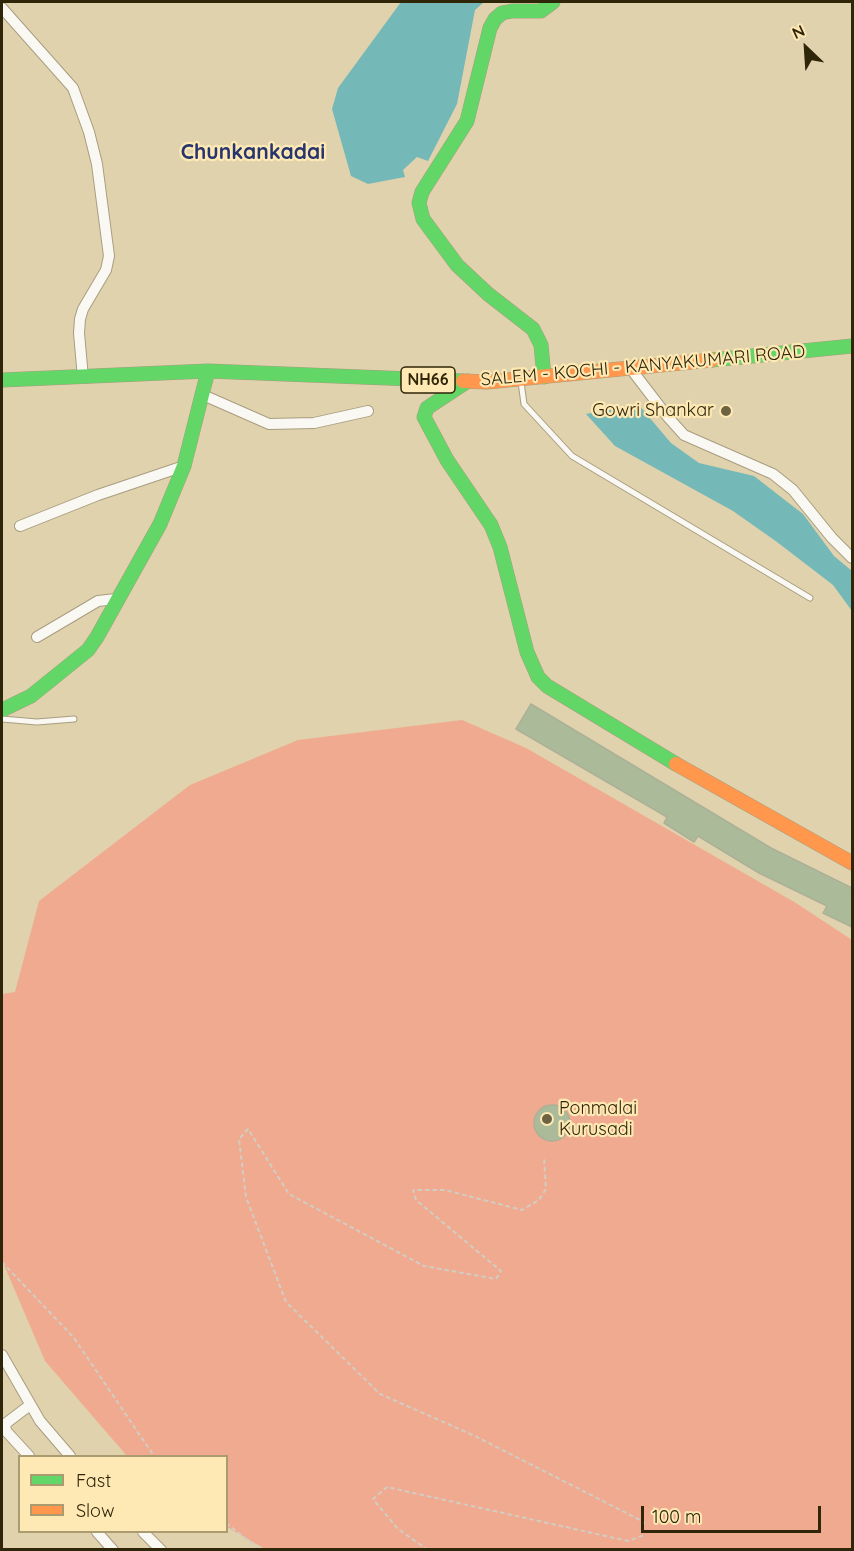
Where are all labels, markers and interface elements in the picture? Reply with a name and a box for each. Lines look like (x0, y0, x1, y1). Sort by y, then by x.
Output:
north arrow (776, 18, 836, 78)
text: N (789, 20, 808, 43)
district label: Chunkankadai (181, 140, 325, 166)
street label: SALEM - KOCHI - KANYAKUMARI ROAD (480, 341, 806, 391)
road number: NH66 (401, 367, 455, 393)
place label: Gowri Shankar (592, 400, 714, 422)
marker: Gowri Shankar (719, 404, 733, 418)
place label: Ponmalai Kurusadi (559, 1098, 637, 1140)
marker: Ponmalai Kurusadi (540, 1112, 554, 1126)
legend (18, 1455, 228, 1533)
text: Fast (76, 1469, 111, 1492)
scale bar (644, 1494, 824, 1532)
text: Slow (76, 1499, 114, 1522)
text: 100 m (652, 1505, 701, 1528)

